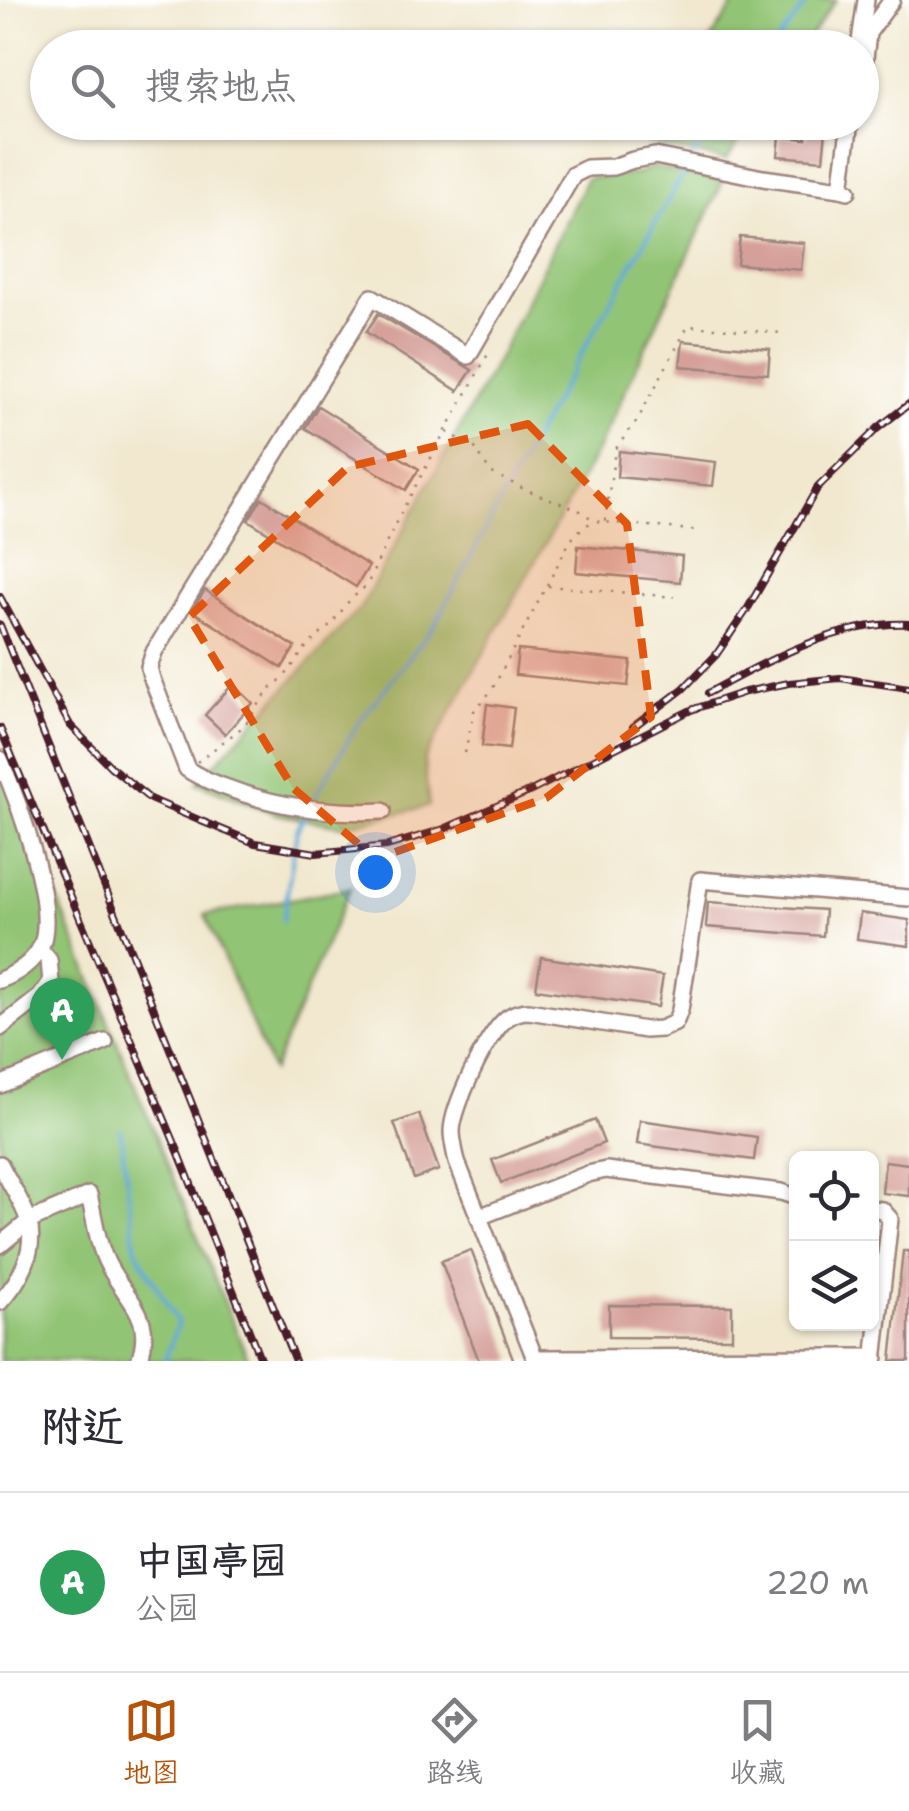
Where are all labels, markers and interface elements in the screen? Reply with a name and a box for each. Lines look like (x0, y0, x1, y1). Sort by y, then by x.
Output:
search box (30, 30, 879, 140)
icon: search (65, 58, 120, 113)
text: 搜索地点 (145, 60, 297, 111)
your location (350, 847, 401, 898)
pin: A (30, 978, 94, 1060)
map controls (789, 1151, 879, 1331)
button: locate (789, 1151, 879, 1241)
button: layers (789, 1241, 879, 1331)
text: 附近 (40, 1398, 124, 1454)
text: 中国亭园 (135, 1535, 287, 1586)
text: A (60, 1561, 85, 1604)
text: 220 m (766, 1561, 869, 1604)
text: 公园 (135, 1586, 199, 1629)
tab: 地图 (123, 1693, 180, 1791)
tab: 路线 (426, 1693, 483, 1791)
tab: 收藏 (729, 1693, 786, 1791)

